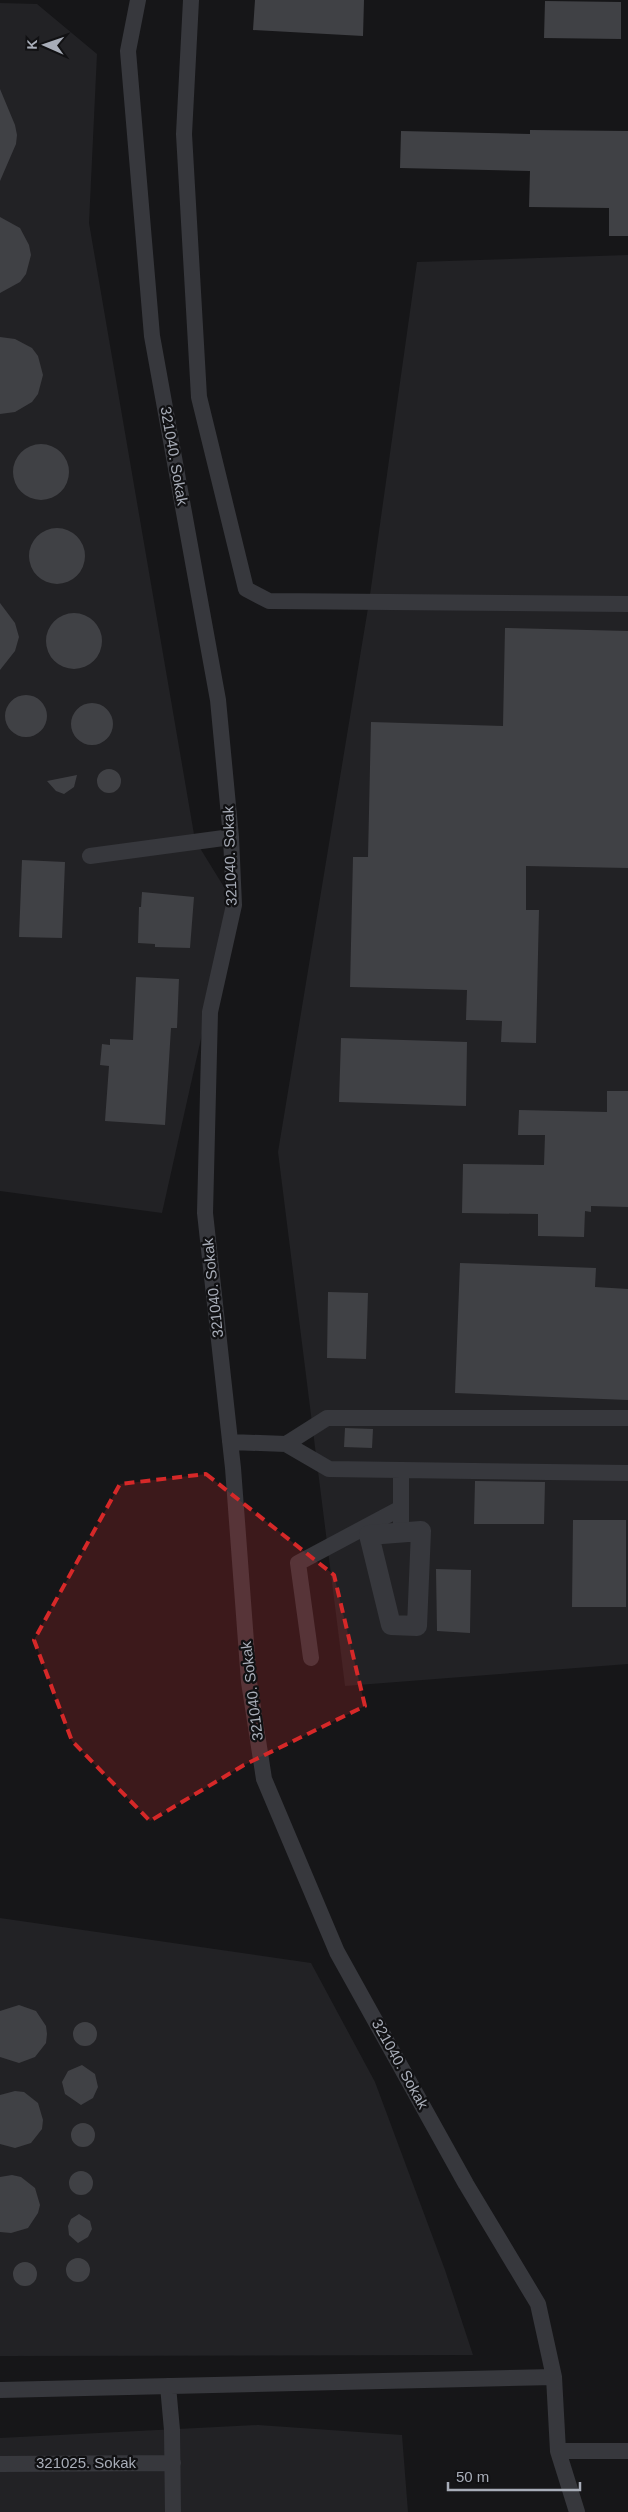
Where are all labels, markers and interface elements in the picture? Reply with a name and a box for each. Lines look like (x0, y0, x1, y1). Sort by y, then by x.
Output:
north arrow (20, 20, 70, 70)
text: K (24, 39, 40, 50)
street label: 321040. Sokak (157, 405, 192, 507)
street label: 321040. Sokak (219, 805, 240, 906)
street label: 321040. Sokak (199, 1237, 226, 1339)
street label: 321040. Sokak (237, 1640, 266, 1742)
street label: 321040. Sokak (369, 2016, 432, 2112)
street label: 321025. Sokak (36, 2454, 137, 2471)
scale bar (448, 2460, 580, 2492)
text: 50 m (456, 2468, 489, 2485)

